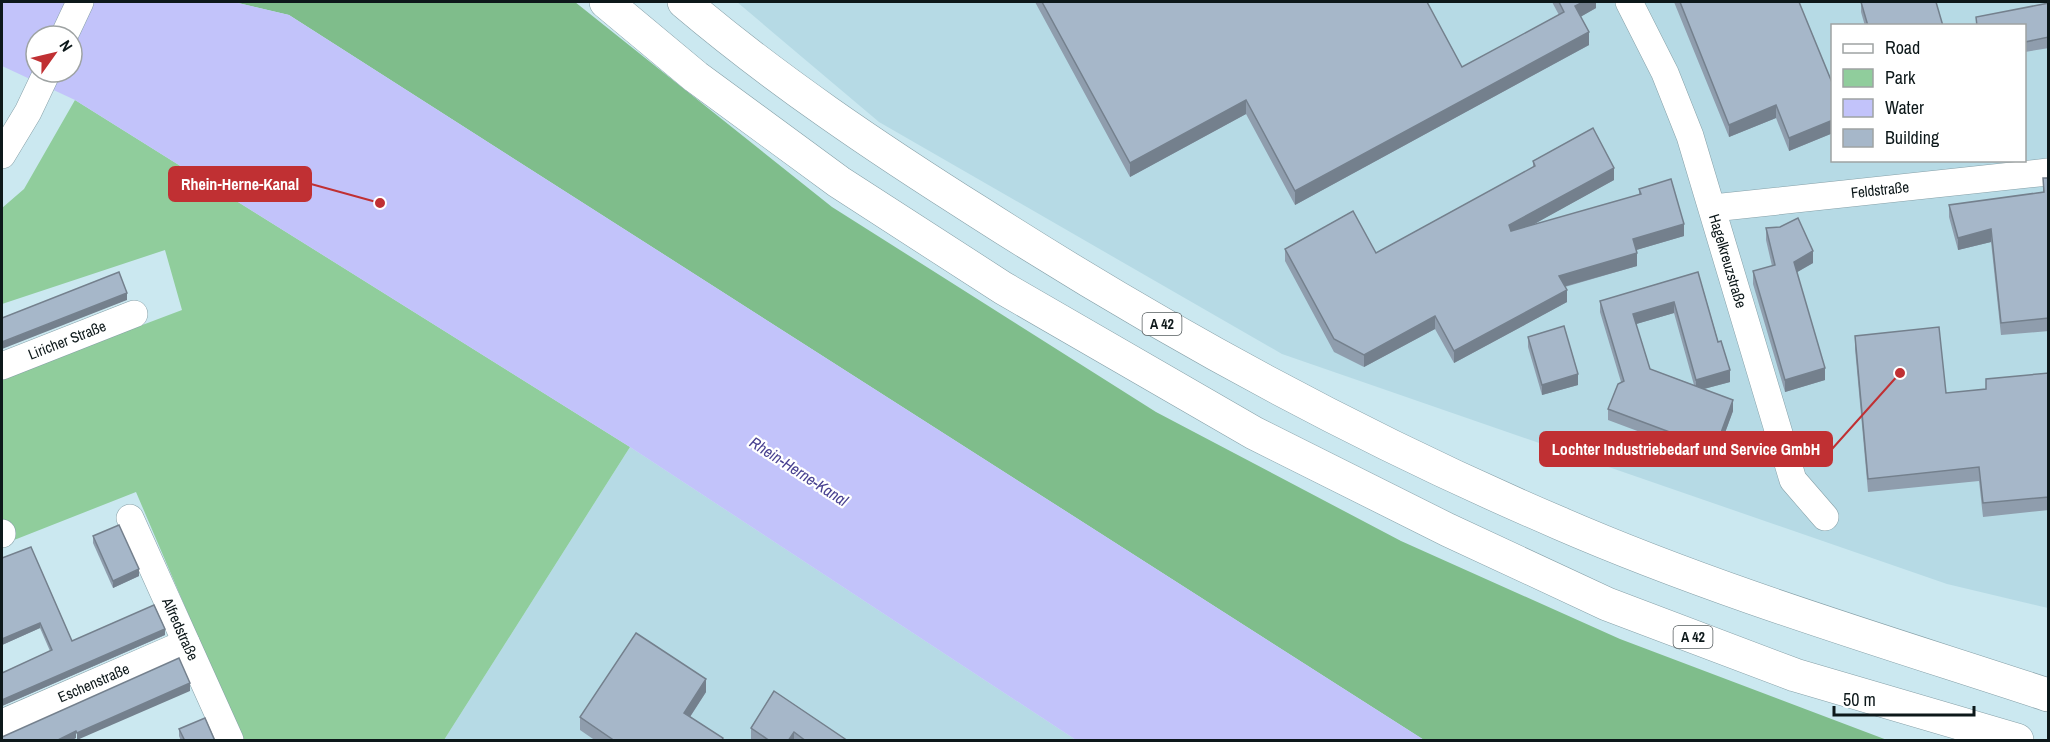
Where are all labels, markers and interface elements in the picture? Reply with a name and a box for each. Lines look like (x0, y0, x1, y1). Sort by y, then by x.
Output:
north arrow (24, 24, 84, 84)
legend (1831, 24, 2026, 162)
text: Road (1885, 35, 1920, 60)
text: N (55, 36, 78, 56)
text: Park (1885, 65, 1916, 90)
text: Water (1885, 95, 1924, 120)
text: Building (1885, 125, 1940, 150)
callout: Rhein-Herne-Kanal (169, 167, 311, 201)
text: Rhein-Herne-Kanal (181, 173, 299, 195)
street label: Feldstraße (1850, 176, 1910, 203)
street label: Hagelkreuzstraße (1704, 211, 1752, 311)
road number: A 42 (1142, 313, 1182, 335)
street label: Liricher Straße (25, 315, 109, 365)
water label: Rhein-Herne-Kanal (746, 431, 853, 512)
callout: Lochter Industriebedarf und Service GmbH (1540, 432, 1832, 466)
text: Lochter Industriebedarf und Service GmbH (1552, 438, 1820, 460)
street label: Alfredstraße (157, 593, 204, 664)
road number: A 42 (1674, 626, 1712, 648)
street label: Eschenstraße (54, 658, 133, 707)
scale bar (1834, 679, 1974, 717)
text: 50 m (1843, 687, 1876, 712)

